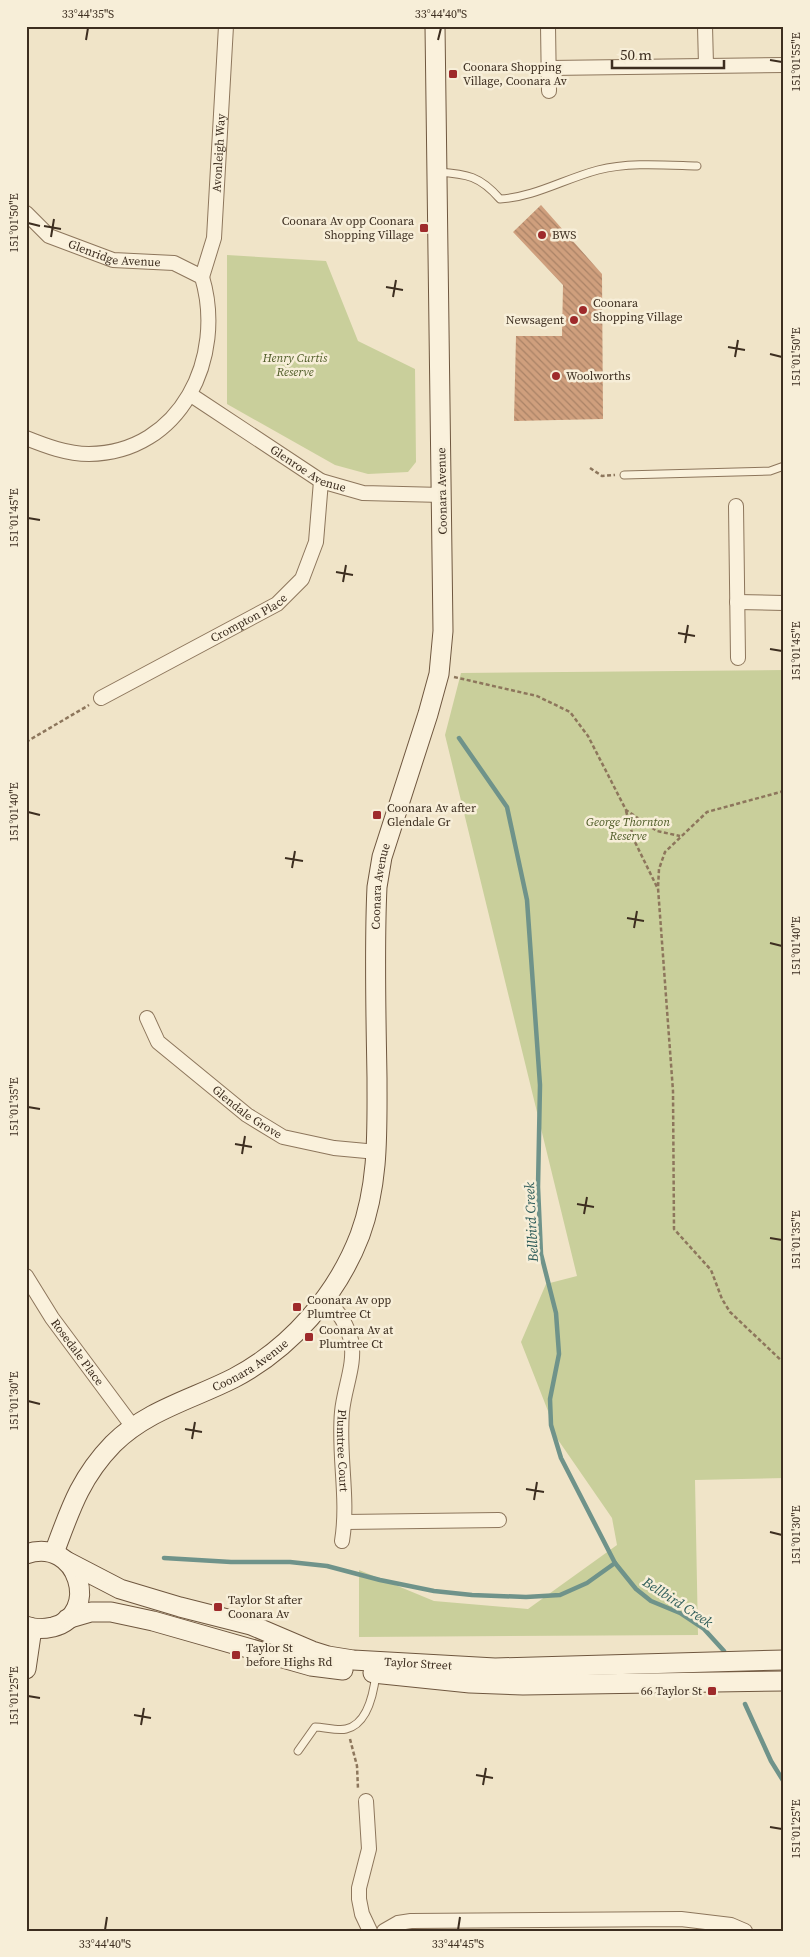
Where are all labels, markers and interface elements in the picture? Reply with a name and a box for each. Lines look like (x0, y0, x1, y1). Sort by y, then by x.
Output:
text: 33°44'35"S (62, 6, 114, 22)
text: 33°44'40"S (415, 6, 467, 22)
text: 151°01'55"E (788, 32, 804, 92)
scale bar (612, 38, 725, 70)
text: 50 m (620, 44, 652, 65)
place label: Coonara Shopping Village, Coonara Av (463, 59, 567, 89)
marker: Coonara Shopping Village, Coonara Av (447, 68, 459, 80)
street label: Avonleigh Way (209, 112, 229, 193)
text: 151°01'50"E (6, 193, 22, 253)
place label: Coonara Av opp Coonara Shopping Village (282, 213, 415, 243)
marker: Coonara Av opp Coonara Shopping Village (418, 222, 430, 234)
place label: BWS (552, 227, 577, 243)
marker: BWS (536, 229, 548, 241)
street label: Glenridge Avenue (66, 236, 161, 270)
place label: Coonara Shopping Village (593, 295, 683, 325)
marker: Coonara Shopping Village (577, 304, 589, 316)
place label: Newsagent (506, 312, 564, 328)
marker: Newsagent (568, 314, 580, 326)
text: 151°01'50"E (788, 327, 804, 387)
park label: Henry Curtis Reserve (262, 350, 328, 380)
place label: Woolworths (566, 368, 630, 384)
marker: Woolworths (550, 370, 562, 382)
street label: Glenroe Avenue (267, 442, 348, 496)
street label: Coonara Avenue (433, 447, 451, 535)
text: 151°01'45"E (6, 488, 22, 548)
street label: Crompton Place (208, 590, 291, 646)
text: 151°01'45"E (788, 621, 804, 681)
text: 151°01'40"E (6, 782, 22, 842)
place label: Coonara Av after Glendale Gr (387, 800, 476, 830)
marker: Coonara Av after Glendale Gr (371, 809, 383, 821)
park label: George Thornton Reserve (586, 814, 670, 844)
street label: Coonara Avenue (368, 841, 394, 930)
text: 151°01'40"E (788, 916, 804, 976)
text: 151°01'35"E (6, 1077, 22, 1137)
street label: Glendale Grove (209, 1082, 285, 1142)
water label: Bellbird Creek (519, 1181, 543, 1263)
text: 151°01'35"E (788, 1210, 804, 1270)
place label: Coonara Av opp Plumtree Ct (307, 1292, 391, 1322)
marker: Coonara Av opp Plumtree Ct (291, 1301, 303, 1313)
street label: Rosedale Place (47, 1315, 108, 1389)
place label: Coonara Av at Plumtree Ct (319, 1322, 393, 1352)
marker: Coonara Av at Plumtree Ct (303, 1331, 315, 1343)
street label: Coonara Avenue (210, 1335, 292, 1395)
text: 151°01'30"E (6, 1371, 22, 1431)
street label: Plumtree Court (333, 1409, 352, 1492)
text: 151°01'30"E (788, 1505, 804, 1565)
water label: Bellbird Creek (638, 1571, 717, 1632)
place label: Taylor St after Coonara Av (228, 1592, 302, 1622)
marker: Taylor St after Coonara Av (212, 1601, 224, 1613)
place label: Taylor St before Highs Rd (246, 1640, 332, 1670)
marker: Taylor St before Highs Rd (230, 1649, 242, 1661)
street label: Taylor Street (384, 1654, 452, 1674)
text: 151°01'25"E (6, 1666, 22, 1726)
place label: 66 Taylor St (641, 1683, 702, 1699)
marker: 66 Taylor St (706, 1685, 718, 1697)
text: 151°01'25"E (788, 1799, 804, 1859)
text: 33°44'40"S (79, 1936, 131, 1952)
text: 33°44'45"S (432, 1936, 484, 1952)

